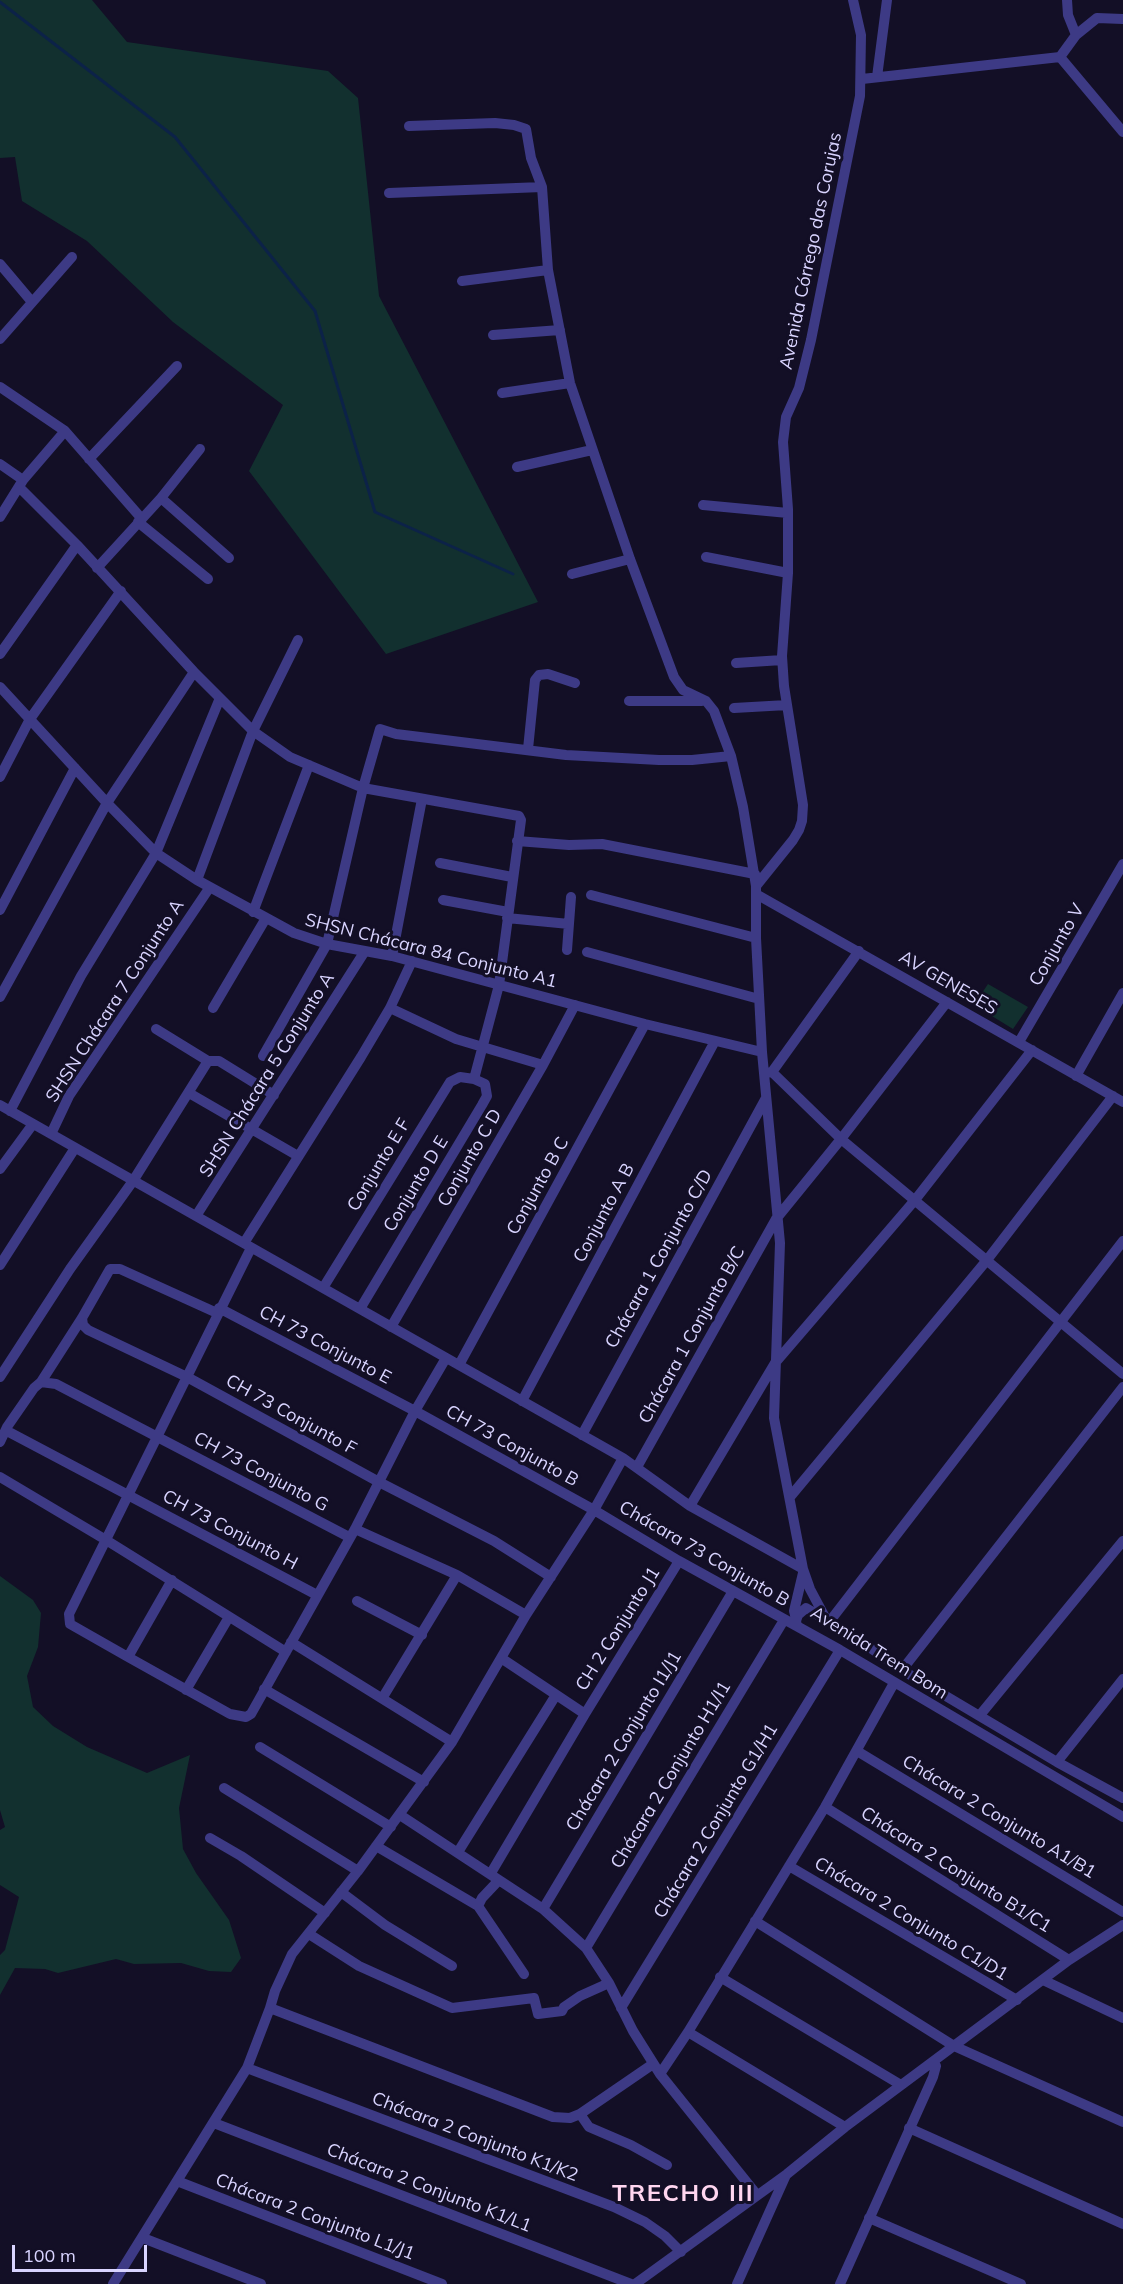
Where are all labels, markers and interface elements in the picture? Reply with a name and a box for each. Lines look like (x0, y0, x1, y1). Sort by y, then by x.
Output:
street label: Avenida Córrego das Corujas (775, 131, 847, 371)
street label: SHSN Chácara 7 Conjunto A (41, 896, 189, 1106)
street label: Conjunto V (1025, 900, 1089, 990)
street label: SHSN Chácara 84 Conjunto A1 (303, 909, 559, 993)
street label: AV GENESES (895, 946, 1001, 1020)
street label: SHSN Chácara 5 Conjunto A (195, 969, 339, 1181)
street label: Conjunto C D (433, 1105, 507, 1211)
street label: Conjunto E F (343, 1115, 415, 1215)
street label: Conjunto D E (379, 1132, 453, 1236)
street label: Conjunto B C (502, 1133, 574, 1239)
street label: Conjunto A B (569, 1160, 639, 1266)
street label: Chácara 1 Conjunto C/D (601, 1166, 717, 1352)
street label: Chácara 1 Conjunto B/C (634, 1243, 750, 1427)
street label: CH 73 Conjunto E (255, 1301, 395, 1389)
street label: CH 73 Conjunto F (222, 1370, 360, 1460)
street label: CH 73 Conjunto B (442, 1401, 582, 1491)
street label: CH 73 Conjunto G (190, 1427, 332, 1517)
street label: CH 73 Conjunto H (159, 1485, 301, 1575)
street label: Chácara 73 Conjunto B (615, 1496, 793, 1612)
street label: CH 2 Conjunto J1 (571, 1563, 665, 1695)
street label: Avenida Trem Bom (806, 1602, 952, 1704)
street label: Chácara 2 Conjunto I1/J1 (562, 1647, 686, 1835)
street label: Chácara 2 Conjunto H1/I1 (606, 1677, 736, 1873)
street label: Chácara 2 Conjunto G1/H1 (649, 1720, 783, 1922)
street label: Chácara 2 Conjunto A1/B1 (898, 1751, 1100, 1883)
street label: Chácara 2 Conjunto B1/C1 (857, 1802, 1055, 1938)
street label: Chácara 2 Conjunto C1/D1 (810, 1853, 1012, 1985)
street label: Chácara 2 Conjunto K1/K2 (369, 2088, 581, 2186)
street label: Chácara 2 Conjunto K1/L1 (324, 2139, 534, 2237)
street label: Chácara 2 Conjunto L1/J1 (212, 2169, 418, 2265)
district label: TRECHO III (612, 2180, 754, 2208)
scale bar (15, 2233, 150, 2271)
text: 100 m (23, 2244, 76, 2267)

